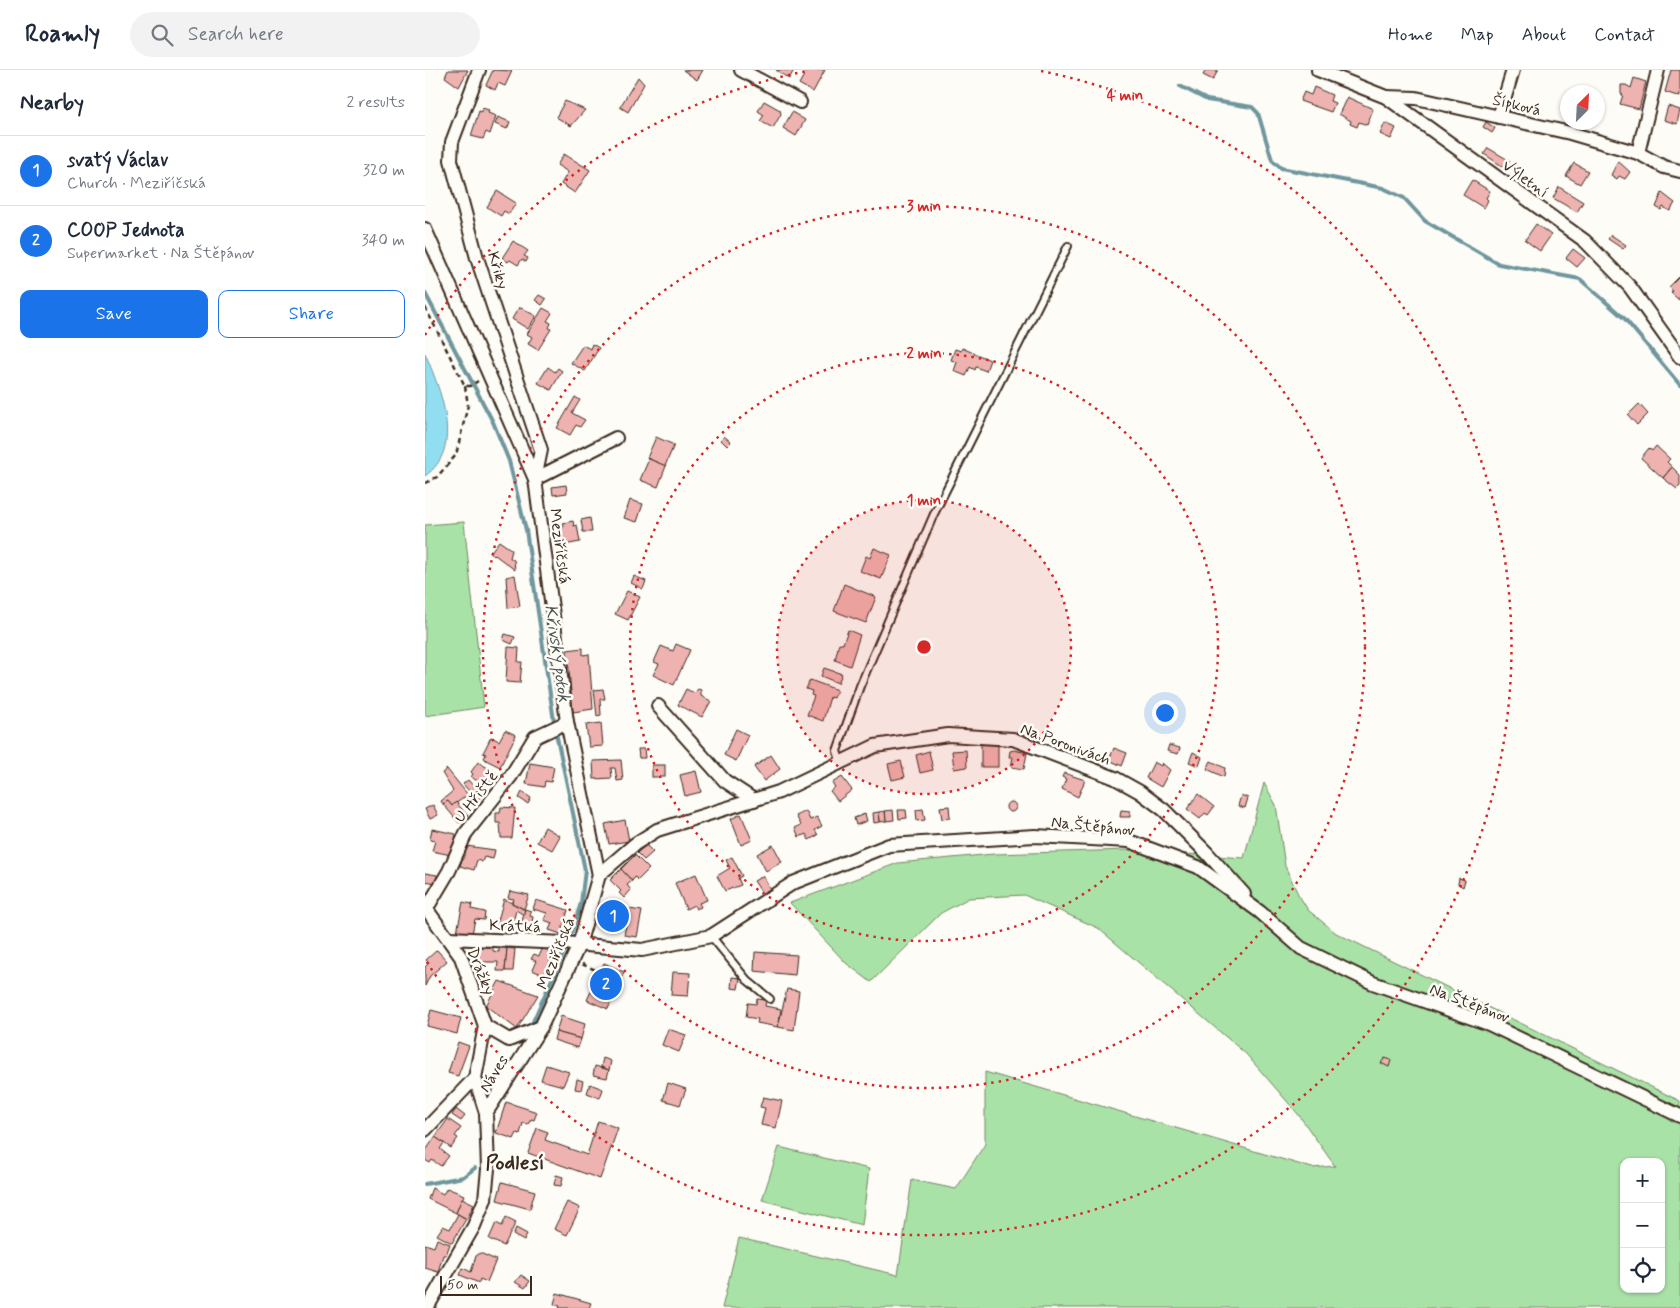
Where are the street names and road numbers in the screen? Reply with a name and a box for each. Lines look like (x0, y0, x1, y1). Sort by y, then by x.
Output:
street label: Šípková (1491, 90, 1543, 121)
street label: Výletní (1498, 155, 1552, 203)
street label: Křiky (482, 249, 513, 292)
street label: Meziříčská (544, 507, 575, 585)
street label: Na Poronivách (1018, 718, 1113, 770)
street label: U Hřiště (449, 767, 503, 827)
street label: Na Štěpánov (1050, 812, 1136, 841)
street label: Meziříčská (532, 914, 580, 993)
street label: Krátká (489, 915, 541, 938)
street label: Drážky (462, 945, 500, 998)
street label: Na Štěpánov (1427, 979, 1513, 1028)
street label: Náves (475, 1051, 514, 1096)

